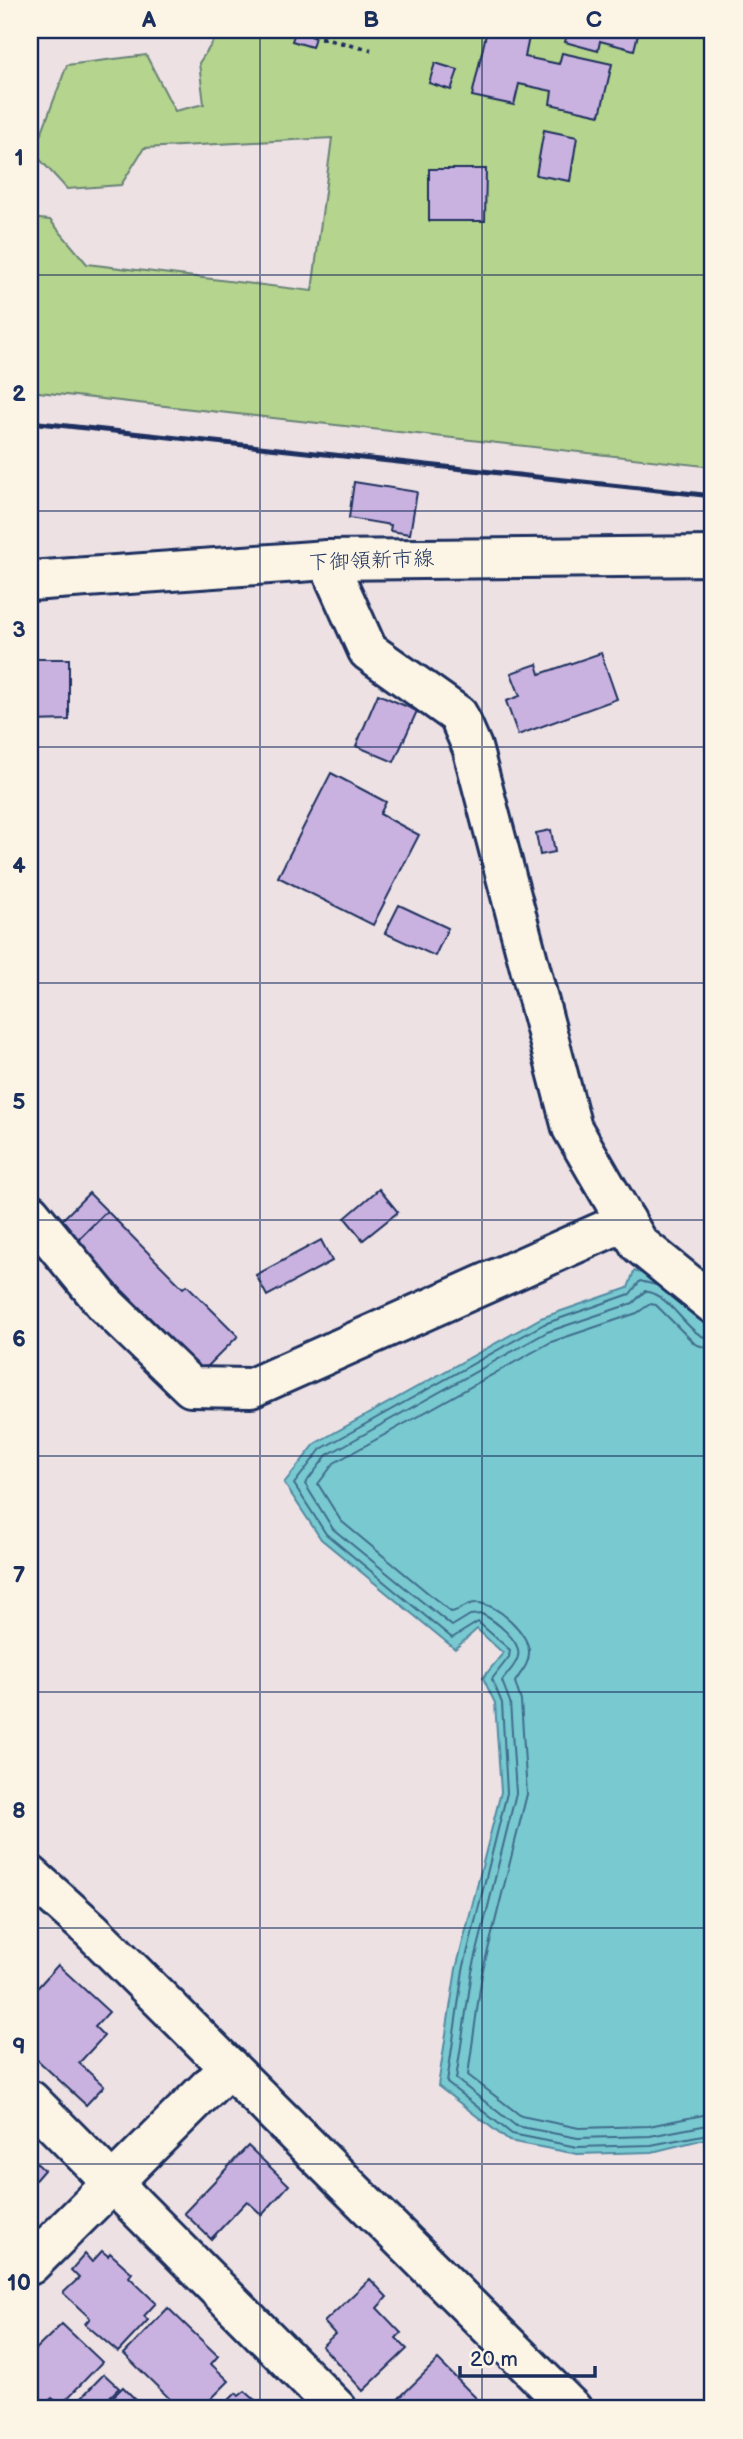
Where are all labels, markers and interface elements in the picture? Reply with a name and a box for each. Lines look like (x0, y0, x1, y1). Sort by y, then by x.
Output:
text: A (141, 6, 157, 34)
text: B (363, 6, 379, 34)
text: C (586, 6, 602, 34)
text: 1 (14, 144, 24, 172)
text: 2 (12, 380, 26, 408)
street label: 下御領新市線 (308, 546, 434, 575)
text: 3 (12, 616, 26, 644)
text: 4 (12, 852, 26, 880)
text: 5 (12, 1088, 26, 1116)
text: 6 (12, 1325, 26, 1353)
text: 7 (13, 1561, 26, 1589)
text: 8 (12, 1797, 26, 1825)
text: 9 (12, 2033, 26, 2061)
text: 10 (7, 2269, 31, 2297)
scale bar (460, 2334, 594, 2378)
text: 20 m (470, 2347, 518, 2372)

